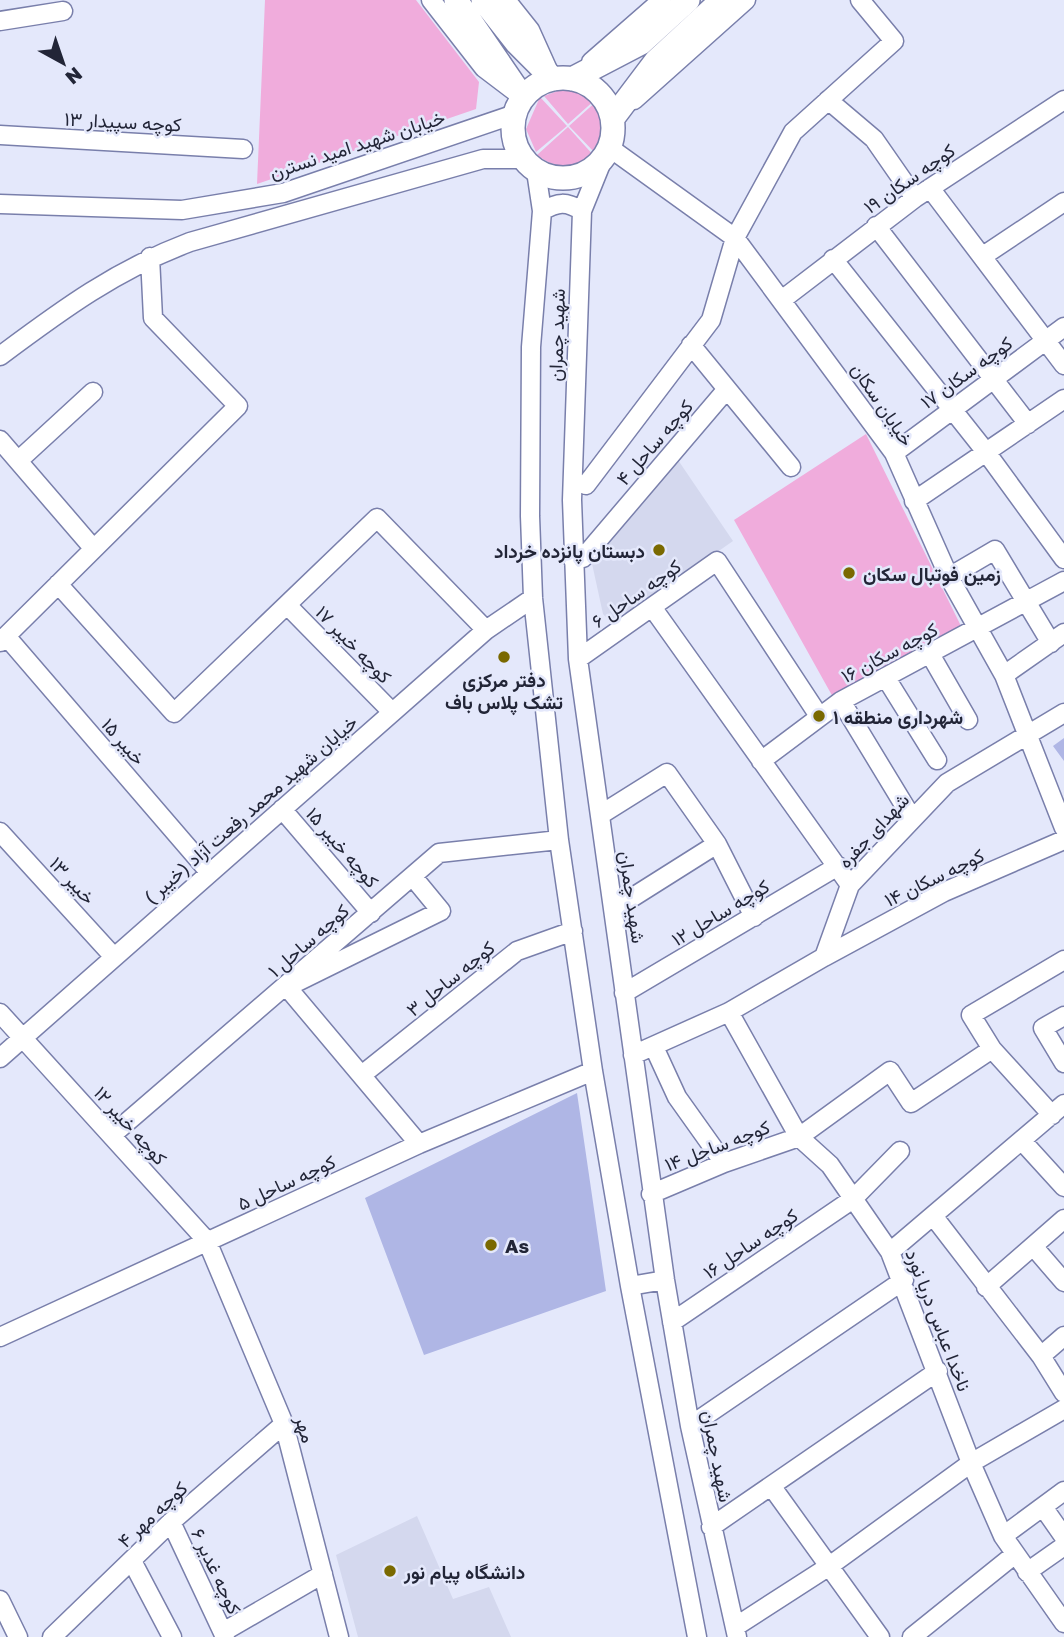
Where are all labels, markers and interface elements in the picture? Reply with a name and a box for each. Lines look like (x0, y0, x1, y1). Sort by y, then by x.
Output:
north arrow (28, 28, 98, 98)
text: N (61, 63, 87, 90)
street label: خیابان شهید امید نسترن (266, 105, 448, 184)
street label: کوچه سپیدار ۱۳ (64, 106, 182, 139)
street label: کوچه سکان ۱۹ (859, 138, 961, 220)
street label: شهید چمران (543, 288, 572, 382)
street label: کوچه سکان ۱۷ (915, 331, 1018, 416)
street label: خیابان سکان (846, 358, 919, 450)
street label: کوچه ساحل ۴ (611, 395, 699, 491)
place label: دبستان پانزده خرداد (494, 539, 645, 565)
marker: دبستان پانزده خرداد (651, 542, 667, 558)
street label: کوچه ساحل ۶ (587, 554, 687, 635)
place label: زمین فوتبال سکان (863, 562, 1001, 587)
marker: زمین فوتبال سکان (841, 565, 857, 581)
street label: کوچه خیبر ۱۷ (309, 600, 397, 690)
street label: کوچه سکان ۱۶ (837, 617, 943, 690)
marker: دفتر مرکزی تشک پلاس باف (496, 649, 512, 665)
place label: دفتر مرکزی تشک پلاس باف (445, 668, 563, 716)
place label: شهرداری منطقه ١ (833, 705, 963, 730)
marker: شهرداری منطقه ١ (811, 708, 827, 724)
street label: ( خیبر) خیابان شهید محمد رفعت آزاد (138, 710, 362, 909)
street label: خیبر ۱۵ (97, 713, 151, 770)
street label: شهدای جفره (833, 788, 914, 873)
street label: کوچه خیبر ۱۵ (300, 802, 384, 894)
street label: کوچه سکان ۱۴ (881, 843, 989, 914)
street label: شهید چمران (612, 849, 651, 945)
street label: خیبر ۱۳ (45, 852, 101, 909)
street label: کوچه ساحل ۱۲ (667, 874, 775, 953)
street label: کوچه ساحل ۱ (263, 899, 355, 984)
street label: کوچه ساحل ۳ (401, 935, 501, 1023)
street label: کوچه خیبر ۱۲ (87, 1081, 172, 1171)
street label: کوچه ساحل ۱۴ (661, 1114, 774, 1178)
street label: کوچه ساحل ۵ (233, 1149, 340, 1217)
street label: کوچه ساحل ۱۶ (698, 1203, 803, 1286)
place label: As (505, 1234, 529, 1257)
marker: As (483, 1237, 499, 1253)
street label: ناخدا عباس دریا نورد (900, 1246, 977, 1395)
street label: شهید چمران (695, 1408, 738, 1504)
street label: مهر (290, 1412, 321, 1446)
street label: کوچه مهر ۴ (112, 1476, 194, 1554)
street label: کوچه غدیر ۶ (184, 1524, 247, 1619)
place label: دانشگاه پیام نور (403, 1560, 525, 1586)
marker: دانشگاه پیام نور (382, 1563, 398, 1579)

